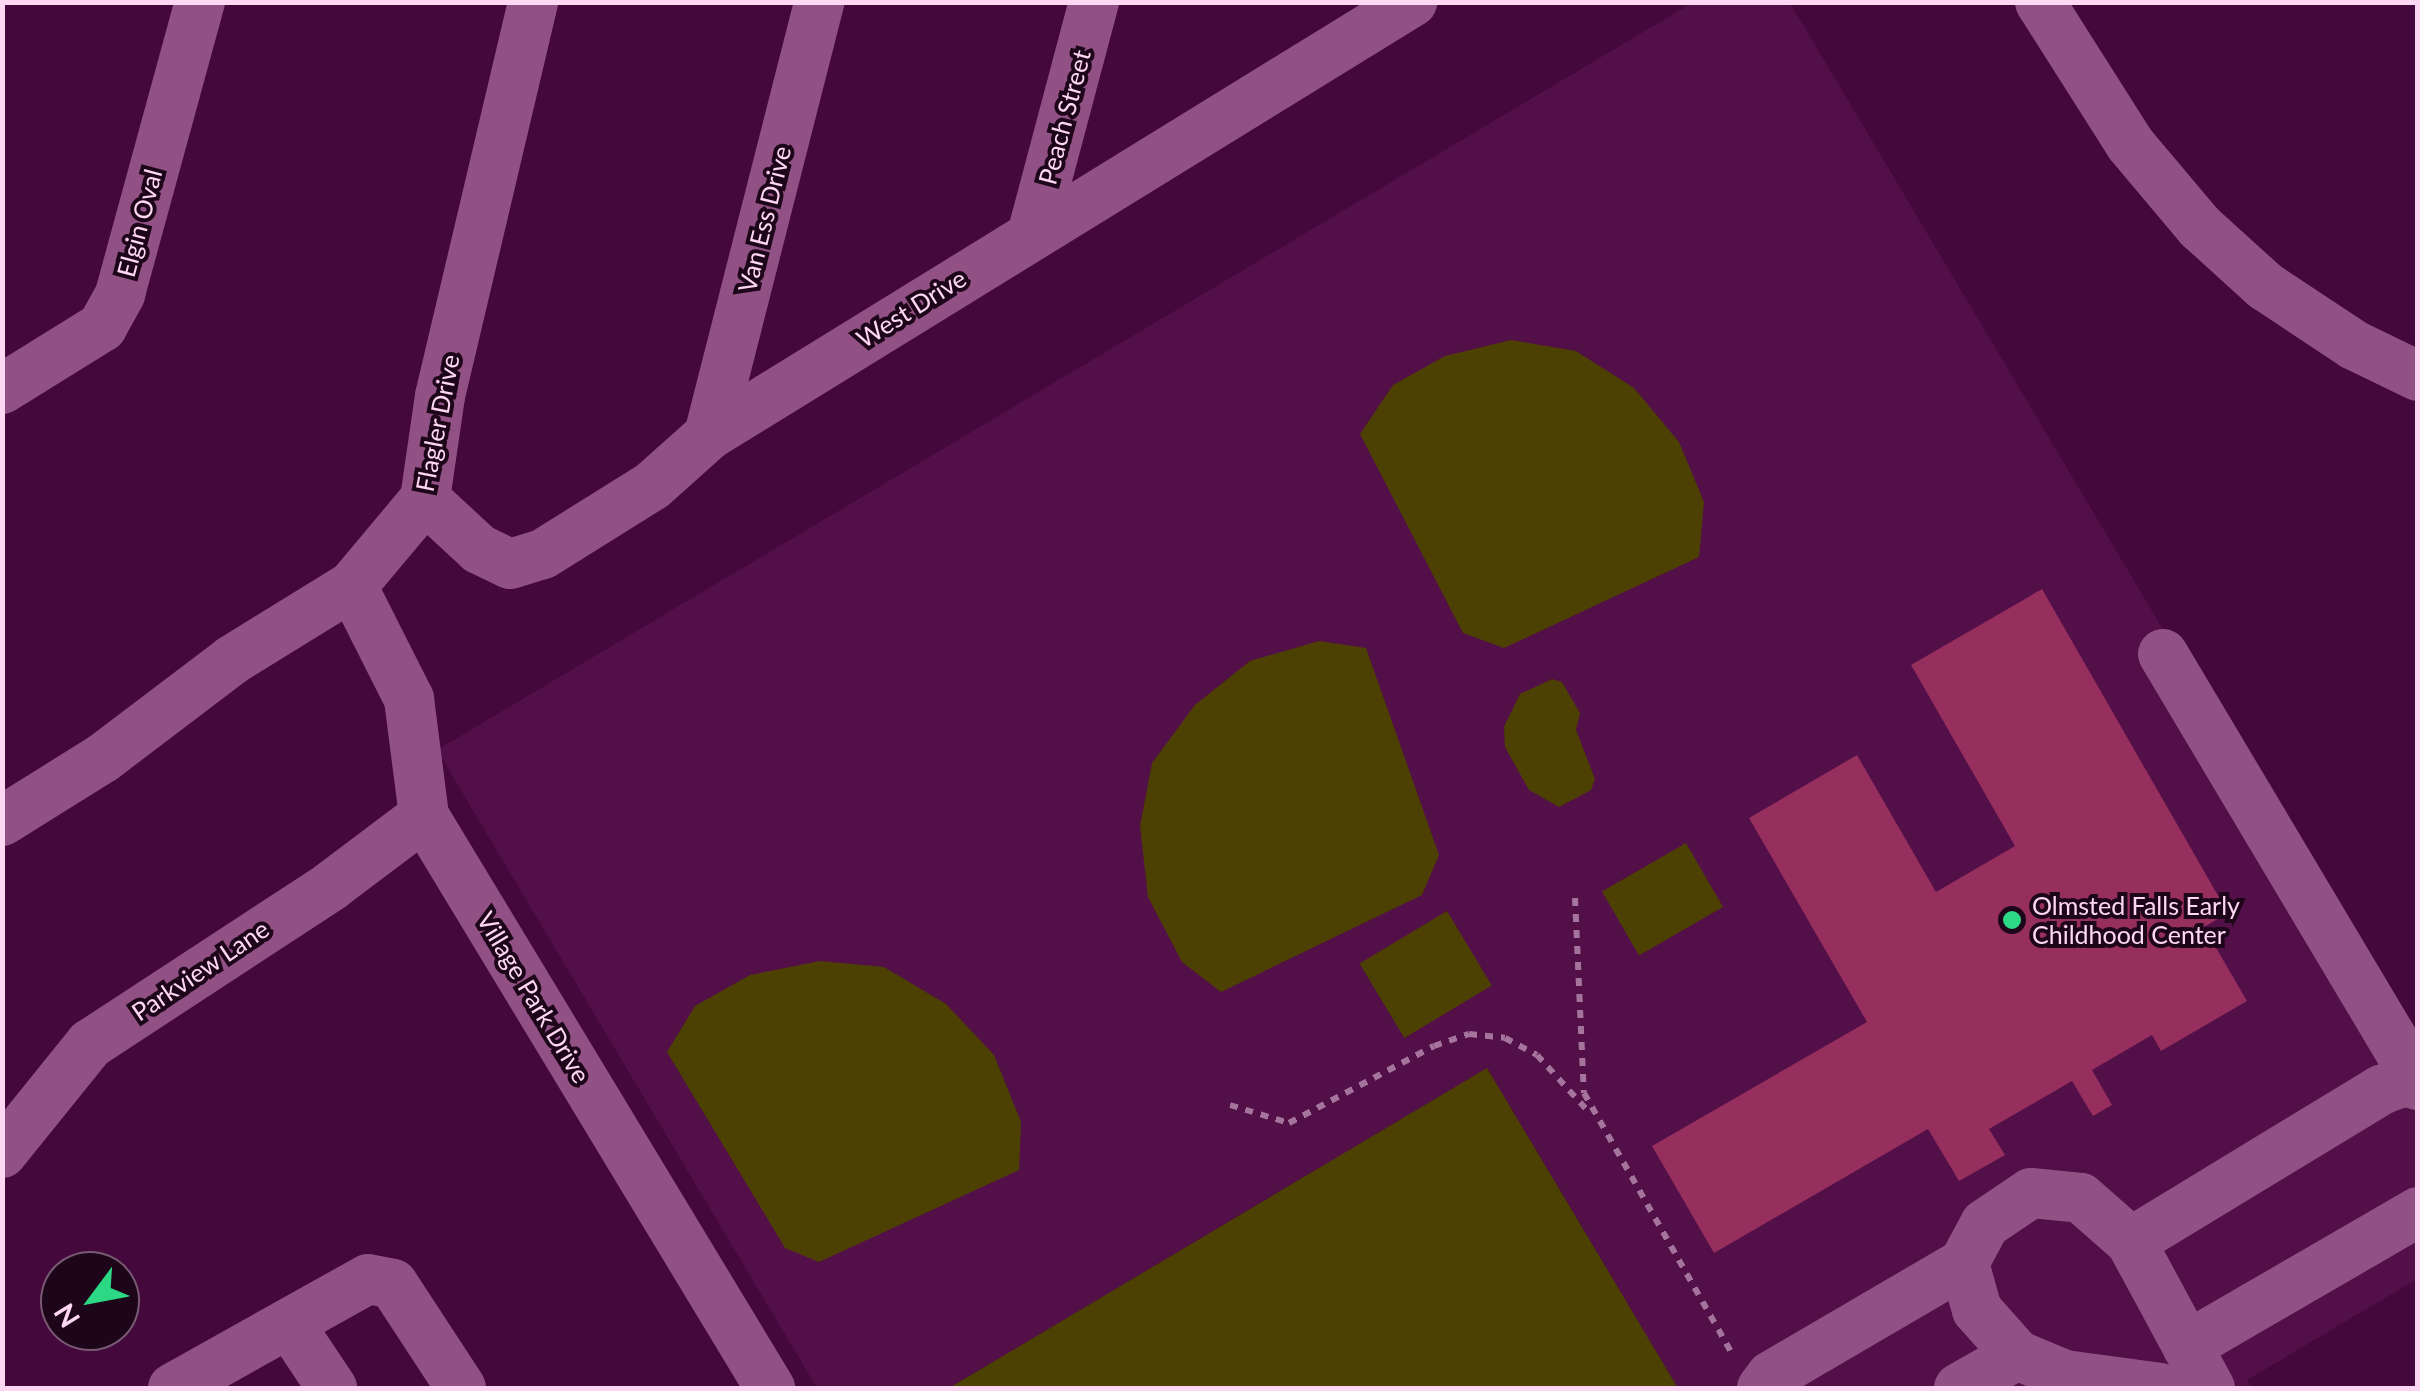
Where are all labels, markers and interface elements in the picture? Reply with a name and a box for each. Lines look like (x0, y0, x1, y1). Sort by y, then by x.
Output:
street label: Peach Street (1032, 46, 1096, 188)
street label: Van Ess Drive (731, 143, 797, 295)
street label: Elgin Oval (110, 166, 168, 280)
street label: West Drive (851, 263, 971, 353)
street label: Flagler Drive (409, 352, 465, 494)
place label: Olmsted Falls Early Childhood Center (2032, 891, 2240, 950)
street label: Village Park Drive (471, 906, 597, 1088)
marker: Olmsted Falls Early Childhood Center (2001, 909, 2023, 931)
street label: Parkview Lane (126, 913, 274, 1027)
north arrow (40, 1251, 140, 1351)
text: N (46, 1298, 86, 1334)

